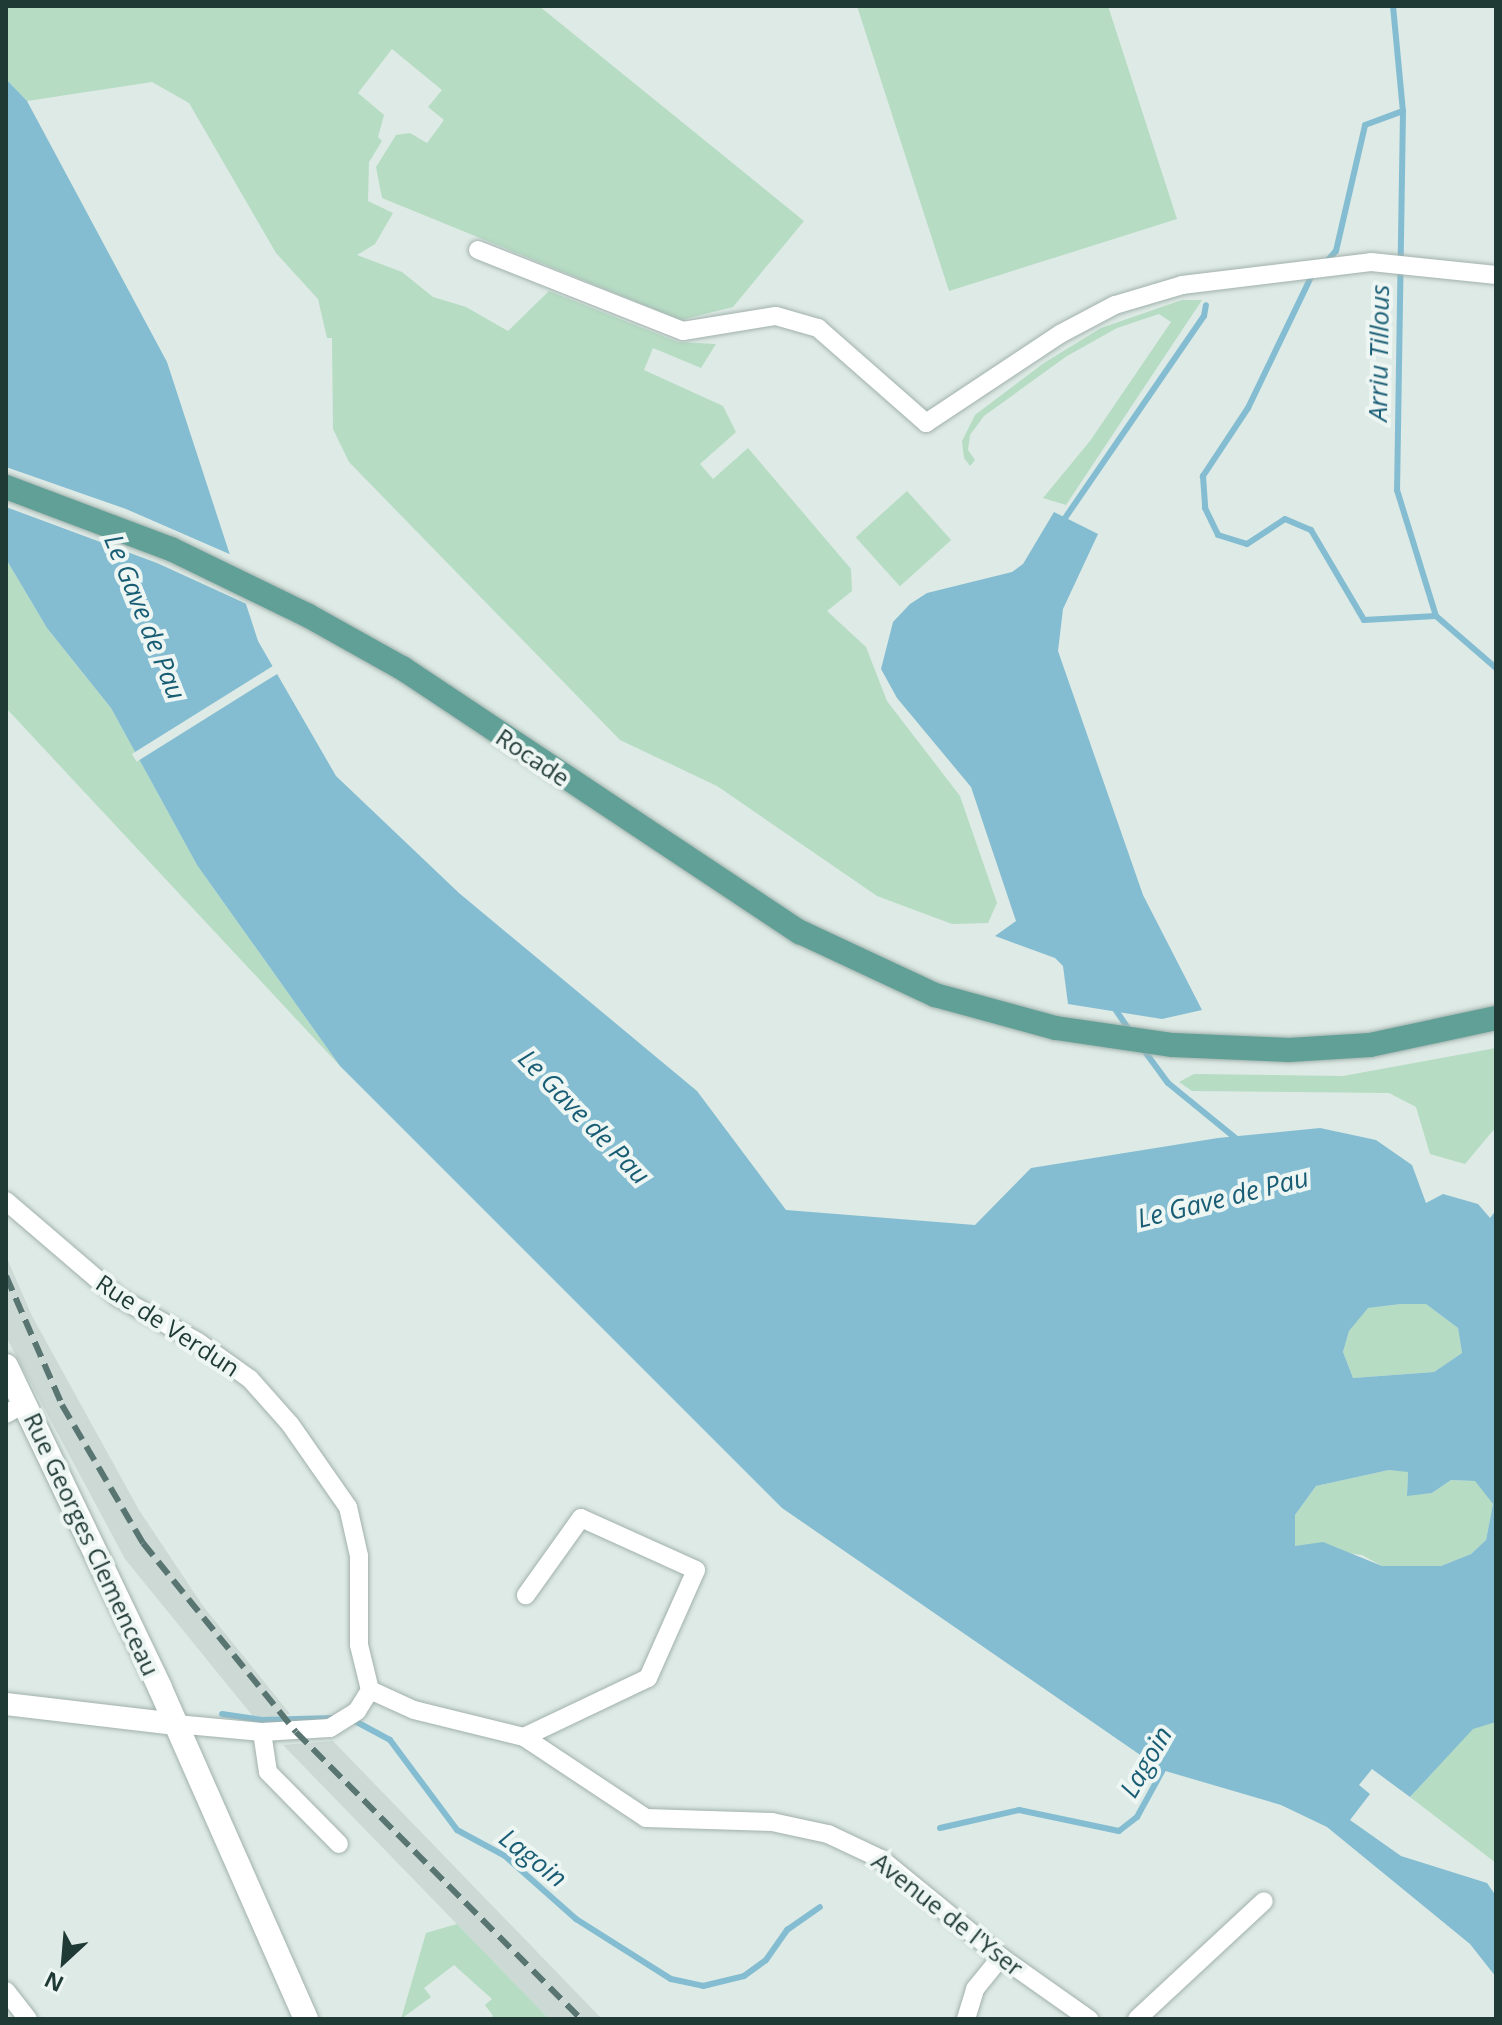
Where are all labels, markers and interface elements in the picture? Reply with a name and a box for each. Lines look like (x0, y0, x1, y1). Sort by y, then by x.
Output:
water label: Arriu Tillous (1362, 284, 1396, 422)
water label: Le Gave de Pau (98, 530, 192, 704)
street label: Rocade (491, 722, 575, 792)
water label: Le Gave de Pau (512, 1043, 656, 1191)
water label: Le Gave de Pau (1134, 1162, 1312, 1234)
street label: Rue de Verdun (91, 1268, 245, 1382)
street label: Rue Georges Clemenceau (18, 1408, 166, 1680)
water label: Lagoin (1113, 1721, 1179, 1803)
water label: Lagoin (493, 1822, 573, 1894)
street label: Avenue de l'Yser (867, 1846, 1029, 1982)
north arrow (24, 1921, 104, 2001)
text: N (39, 1965, 68, 2000)

